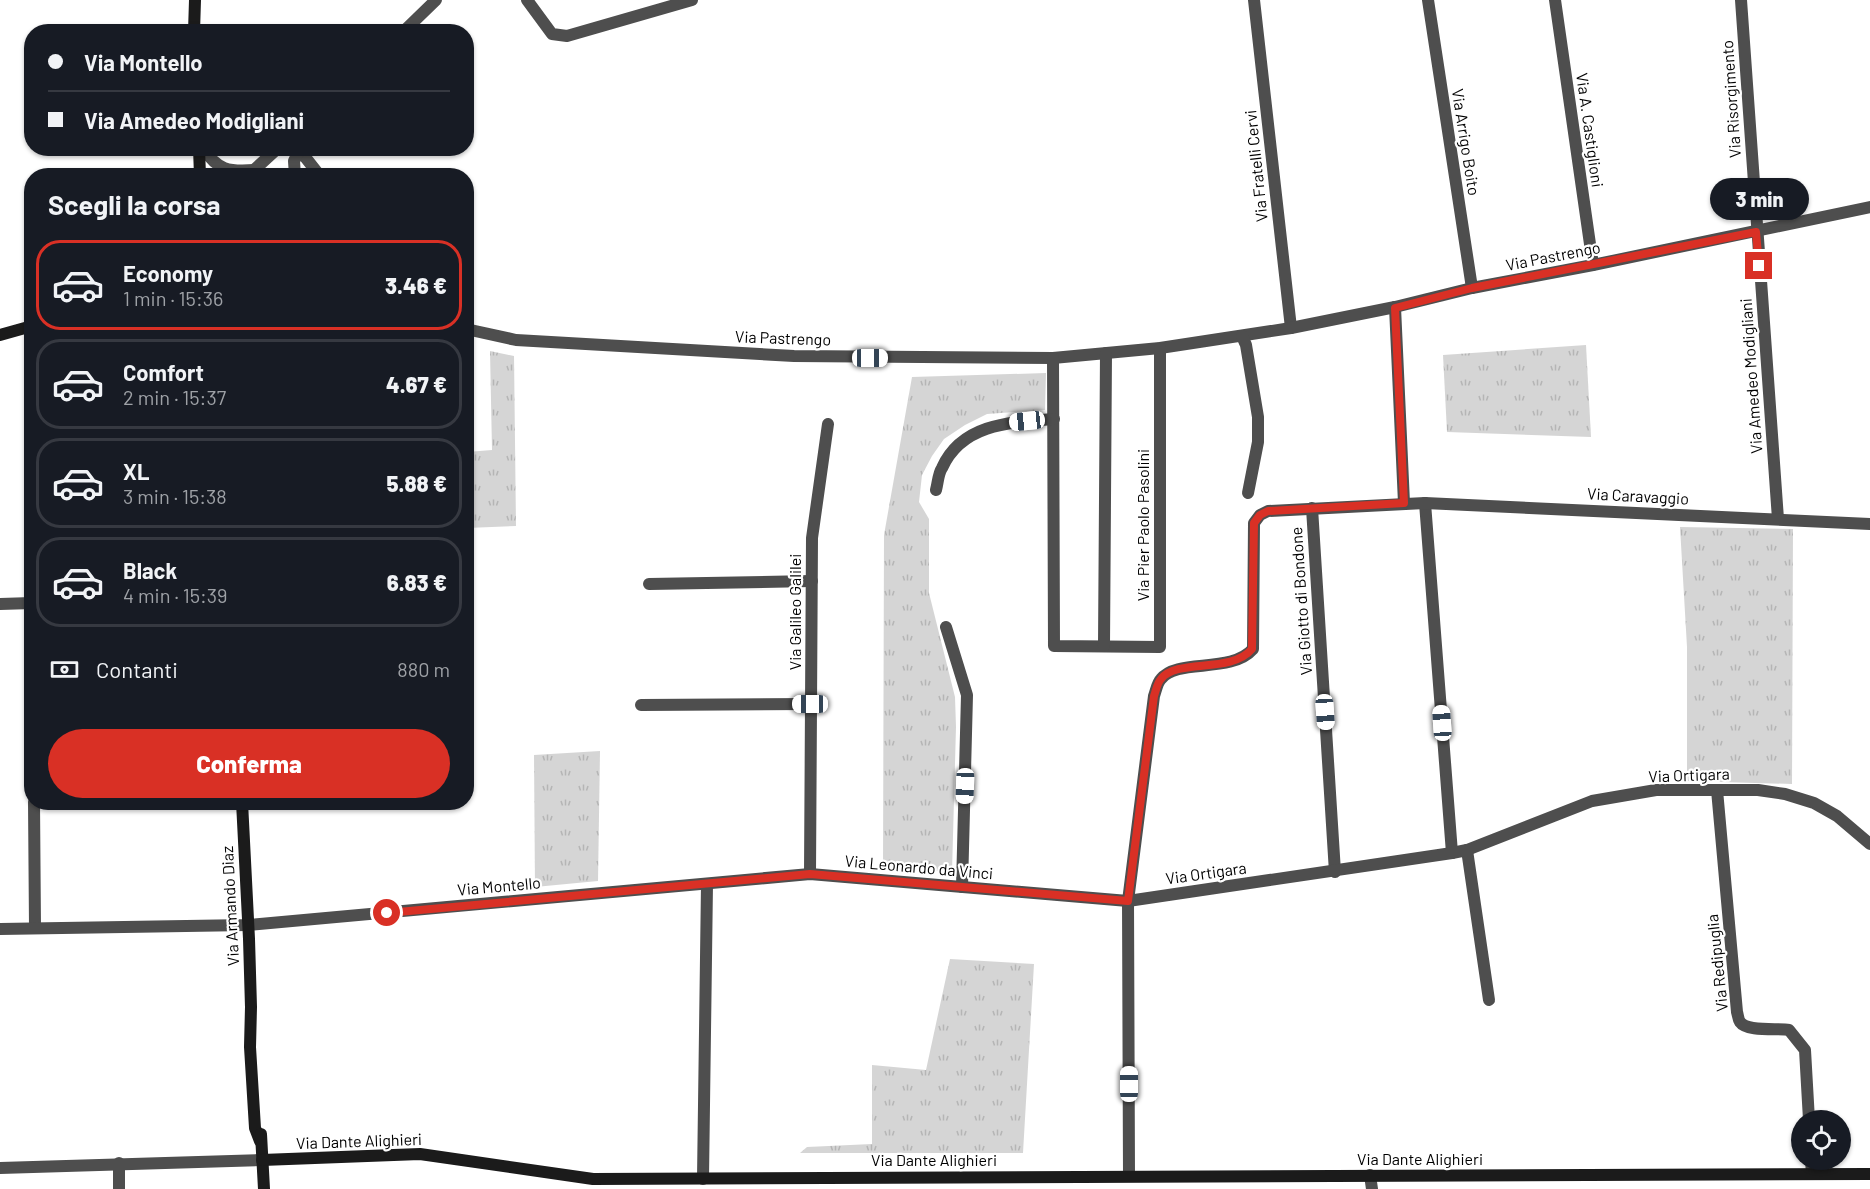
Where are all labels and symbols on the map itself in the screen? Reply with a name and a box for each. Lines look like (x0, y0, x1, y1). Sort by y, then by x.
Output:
street label: Via Risorgimento (1717, 40, 1744, 159)
street label: Via A. Castiglioni (1573, 71, 1608, 188)
street label: Via Arrigo Boito (1449, 87, 1484, 197)
street label: Via Fratelli Cervi (1240, 109, 1271, 223)
callout: 3 min (1710, 179, 1808, 221)
street label: Via Pastrengo (1504, 237, 1602, 274)
route end (1745, 252, 1772, 279)
street label: Via Amedeo Modigliani (1736, 298, 1765, 454)
street label: Via Pastrengo (735, 326, 831, 349)
car (852, 349, 888, 367)
car (1008, 410, 1046, 432)
street label: Via Pier Paolo Pasolini (1133, 449, 1152, 601)
street label: Via Caravaggio (1587, 483, 1689, 508)
street label: Via Giotto di Bondone (1286, 526, 1315, 676)
street label: Via Galileo Galilei (785, 554, 804, 670)
car (1315, 693, 1335, 731)
car (792, 695, 828, 713)
car (1432, 704, 1452, 742)
street label: Via Ortigara (1648, 764, 1730, 785)
car (955, 768, 975, 804)
street label: Via Armando Diaz (217, 845, 242, 967)
street label: Via Leonardo da Vinci (844, 851, 994, 882)
street label: Via Ortigara (1164, 857, 1248, 888)
street label: Via Montello (456, 872, 542, 899)
route start (373, 899, 400, 926)
street label: Via Redipuglia (1702, 913, 1731, 1013)
car (1120, 1066, 1138, 1102)
street label: Via Dante Alighieri (296, 1129, 422, 1152)
street label: Via Dante Alighieri (1357, 1149, 1483, 1168)
street label: Via Dante Alighieri (871, 1150, 997, 1169)

